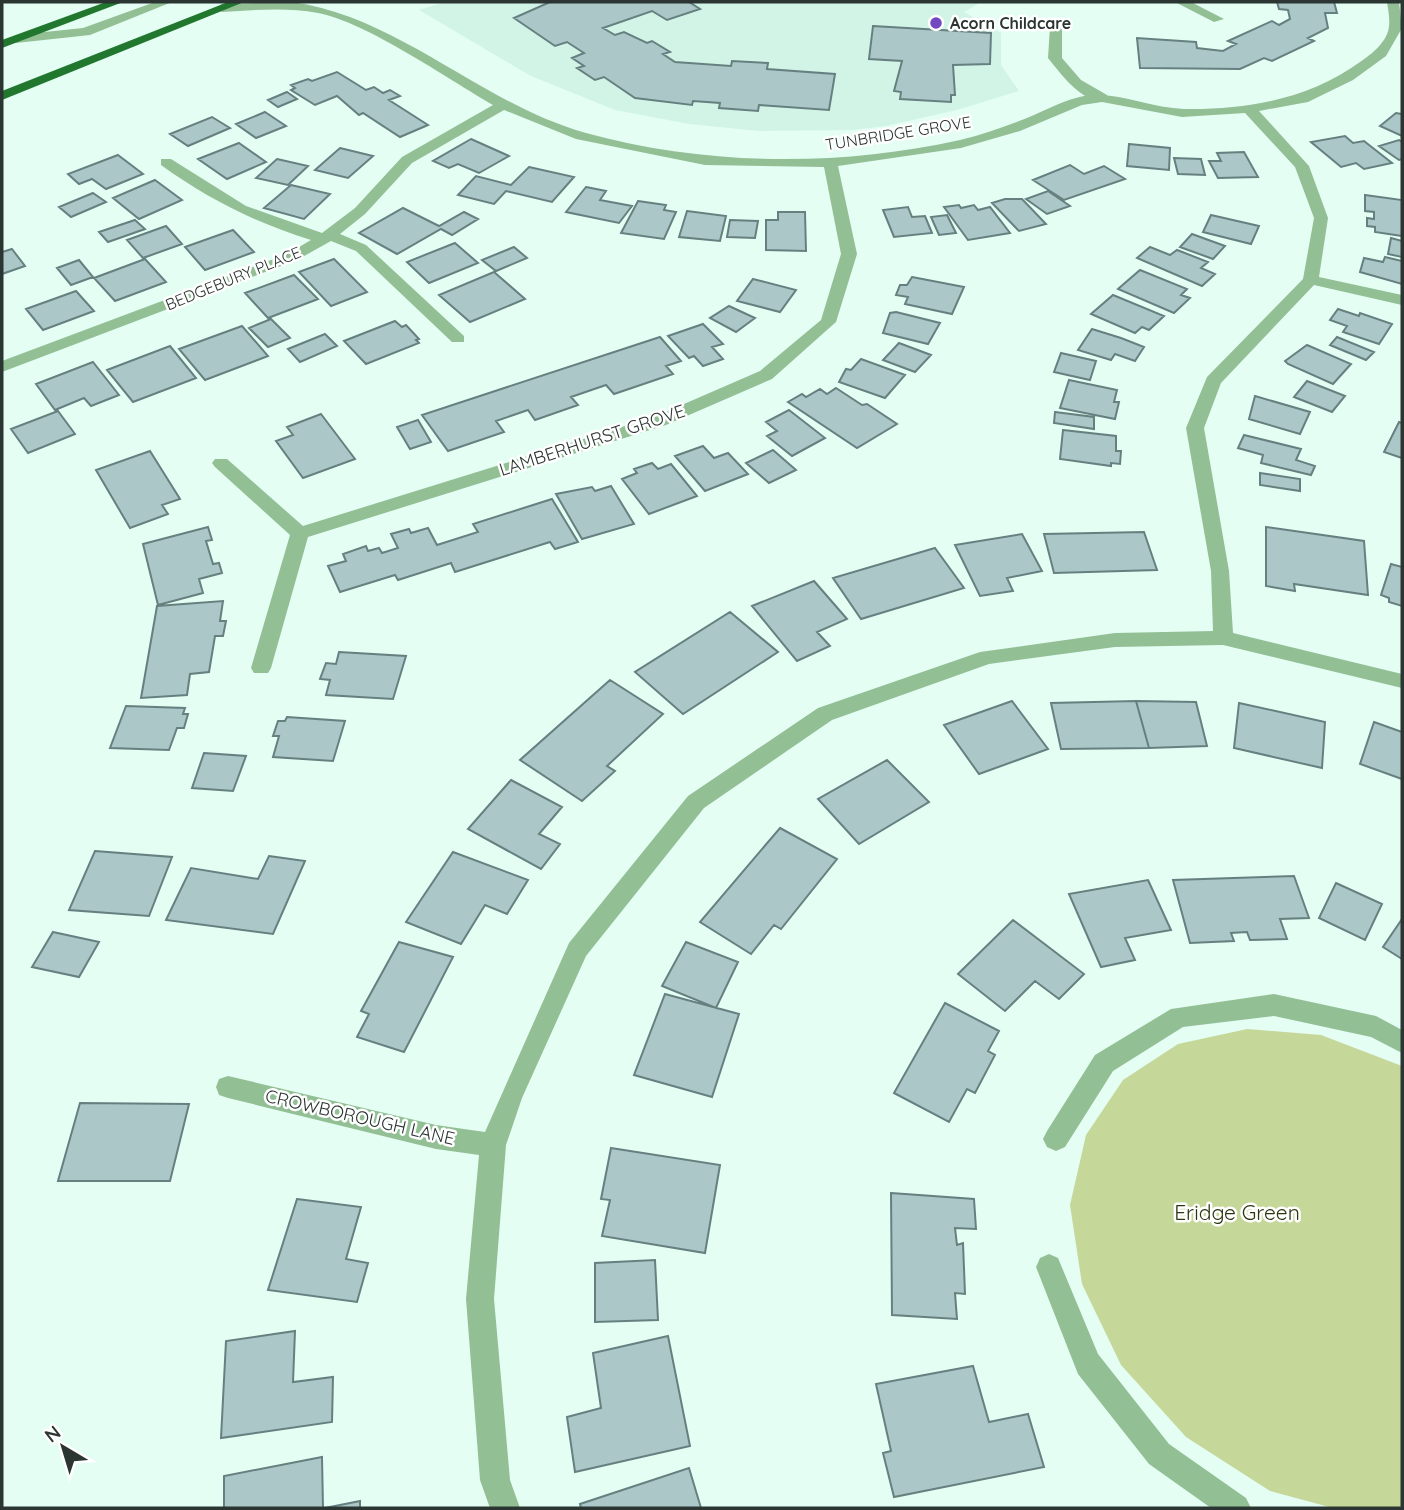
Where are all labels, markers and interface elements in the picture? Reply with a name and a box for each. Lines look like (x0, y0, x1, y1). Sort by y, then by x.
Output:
place label: Acorn Childcare (950, 13, 1071, 33)
marker: Acorn Childcare (928, 15, 944, 31)
street label: TUNBRIDGE GROVE (824, 112, 972, 154)
street label: BEDGEBURY PLACE (162, 242, 304, 314)
street label: LAMBERHURST GROVE (496, 399, 688, 481)
street label: CROWBOROUGH LANE (263, 1084, 457, 1150)
park label: Eridge Green (1174, 1199, 1300, 1225)
north arrow (28, 1412, 98, 1482)
text: N (40, 1420, 65, 1447)

